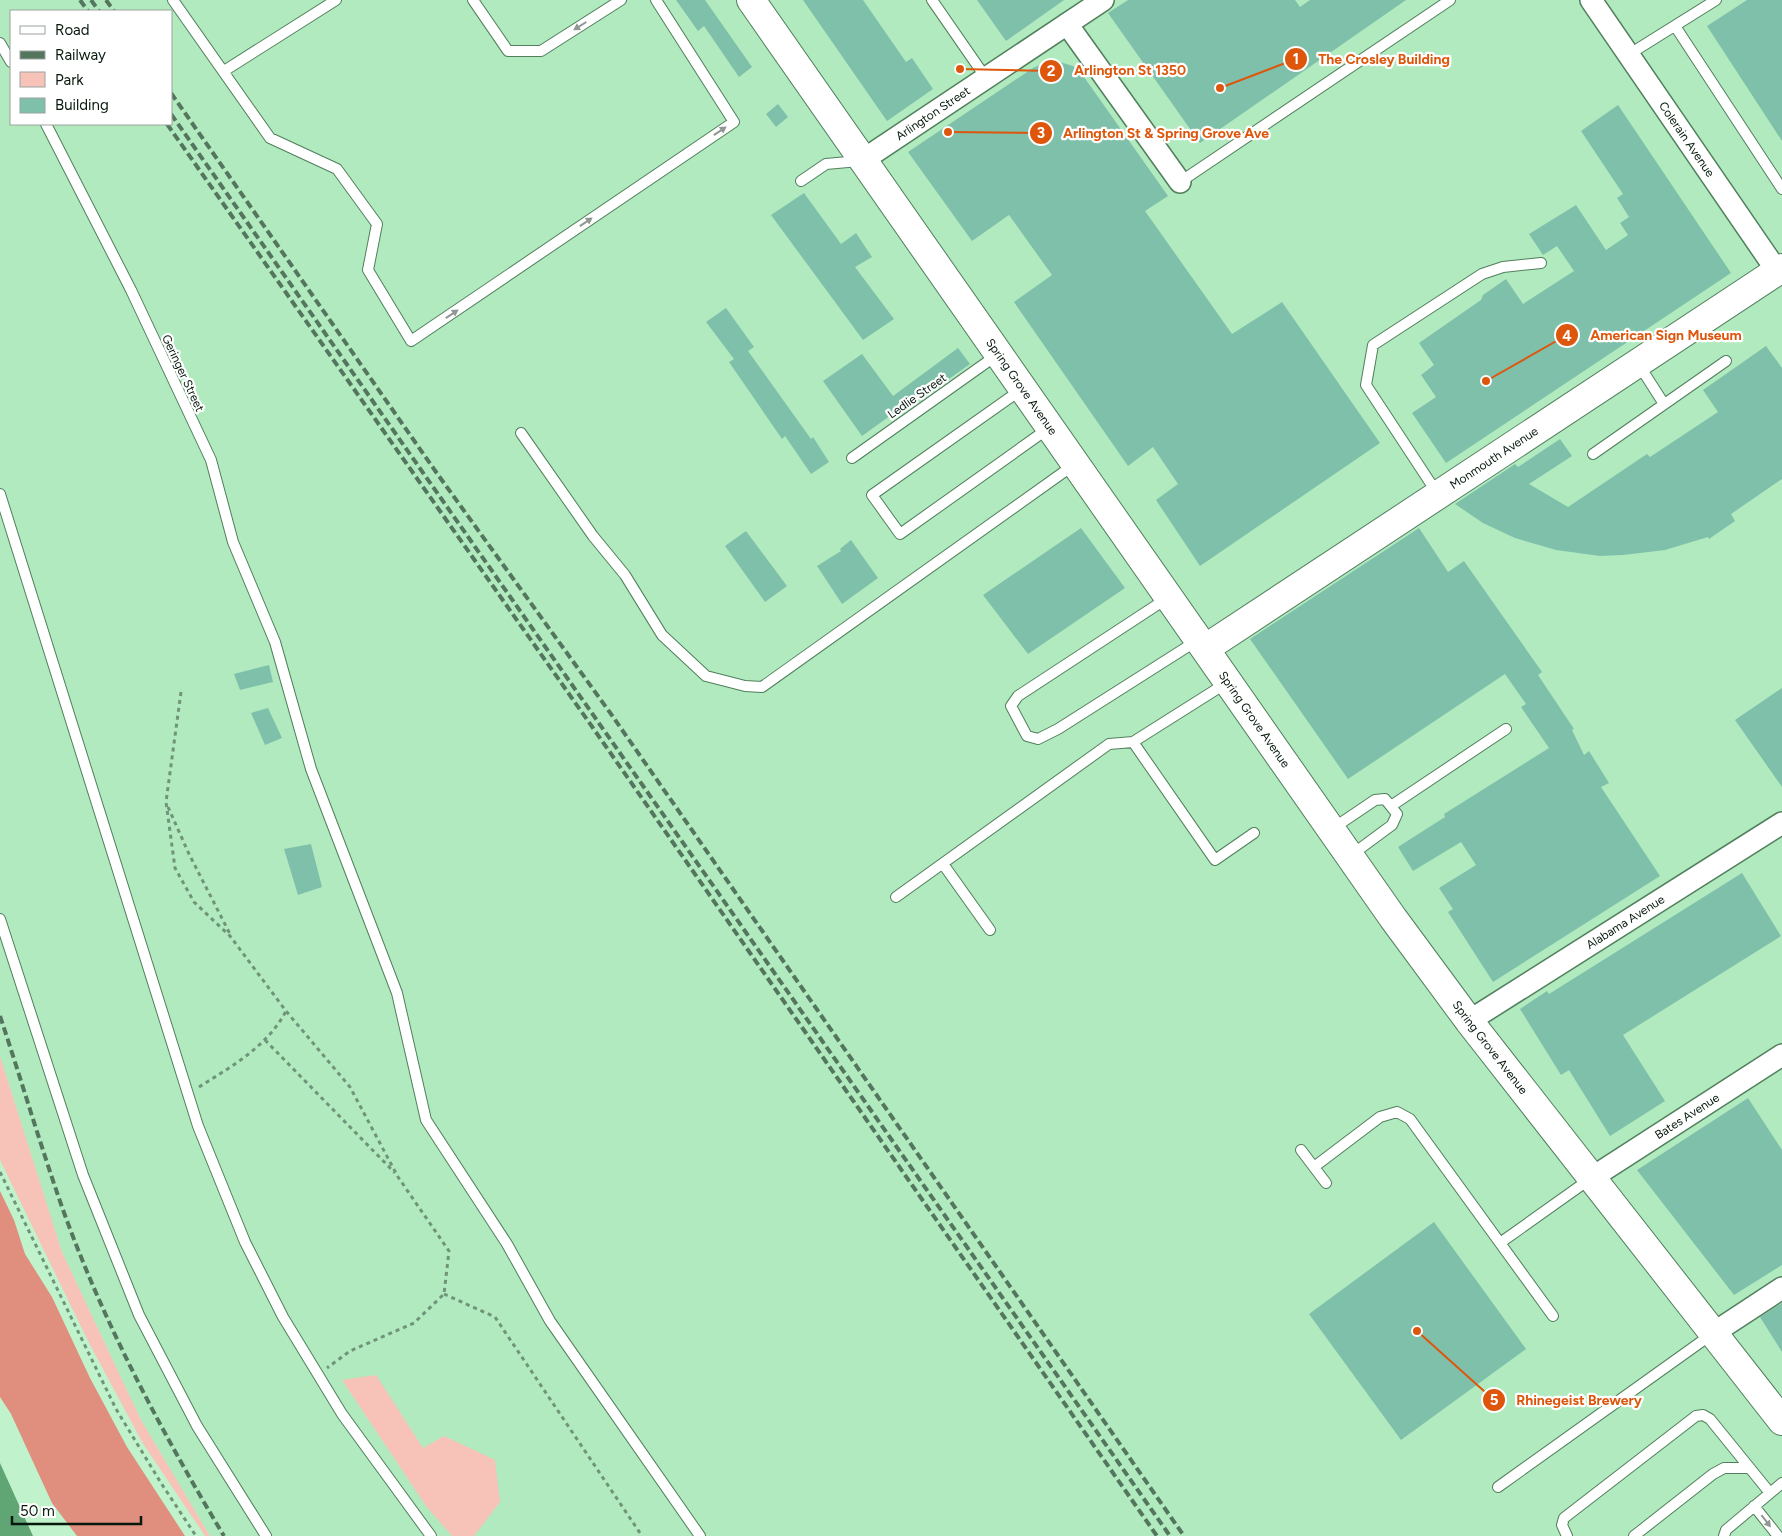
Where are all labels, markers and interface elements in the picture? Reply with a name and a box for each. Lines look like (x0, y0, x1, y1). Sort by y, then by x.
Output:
legend (10, 10, 172, 125)
text: Road (55, 21, 90, 39)
one-way arrow (573, 21, 586, 31)
callout: The Crosley Building (1284, 44, 1460, 73)
text: Railway (55, 46, 106, 64)
text: 1 (1293, 50, 1299, 68)
text: The Crosley Building (1318, 51, 1450, 68)
callout: Arlington St 1350 (1039, 56, 1196, 85)
text: 2 (1047, 62, 1056, 80)
text: Arlington St 1350 (1074, 62, 1186, 79)
text: Park (55, 71, 84, 89)
street label: Arlington Street (893, 83, 973, 143)
text: Building (55, 96, 109, 114)
street label: Colerain Avenue (1656, 99, 1718, 180)
callout: Arlington St & Spring Grove Ave (1028, 118, 1279, 147)
text: 3 (1037, 124, 1045, 142)
text: Arlington St & Spring Grove Ave (1063, 125, 1269, 142)
one-way arrow (714, 126, 727, 136)
one-way arrow (579, 218, 593, 227)
one-way arrow (445, 309, 459, 319)
callout: American Sign Museum (1555, 321, 1751, 350)
text: 4 (1562, 327, 1572, 345)
text: American Sign Museum (1590, 327, 1742, 344)
street label: Geringer Street (159, 332, 207, 414)
street label: Spring Grove Avenue (983, 336, 1060, 438)
street label: Ledlie Street (885, 370, 949, 421)
street label: Monmouth Avenue (1447, 424, 1541, 492)
street label: Spring Grove Avenue (1216, 669, 1293, 771)
street label: Alabama Avenue (1584, 892, 1667, 952)
street label: Spring Grove Avenue (1449, 998, 1531, 1097)
street label: Bates Avenue (1652, 1090, 1722, 1142)
callout: Rhinegeist Brewery (1481, 1385, 1652, 1414)
text: 5 (1490, 1391, 1499, 1409)
text: Rhinegeist Brewery (1516, 1392, 1643, 1409)
scale bar (12, 1494, 141, 1526)
text: 50 m (20, 1502, 55, 1520)
one-way arrow (1761, 1514, 1772, 1527)

